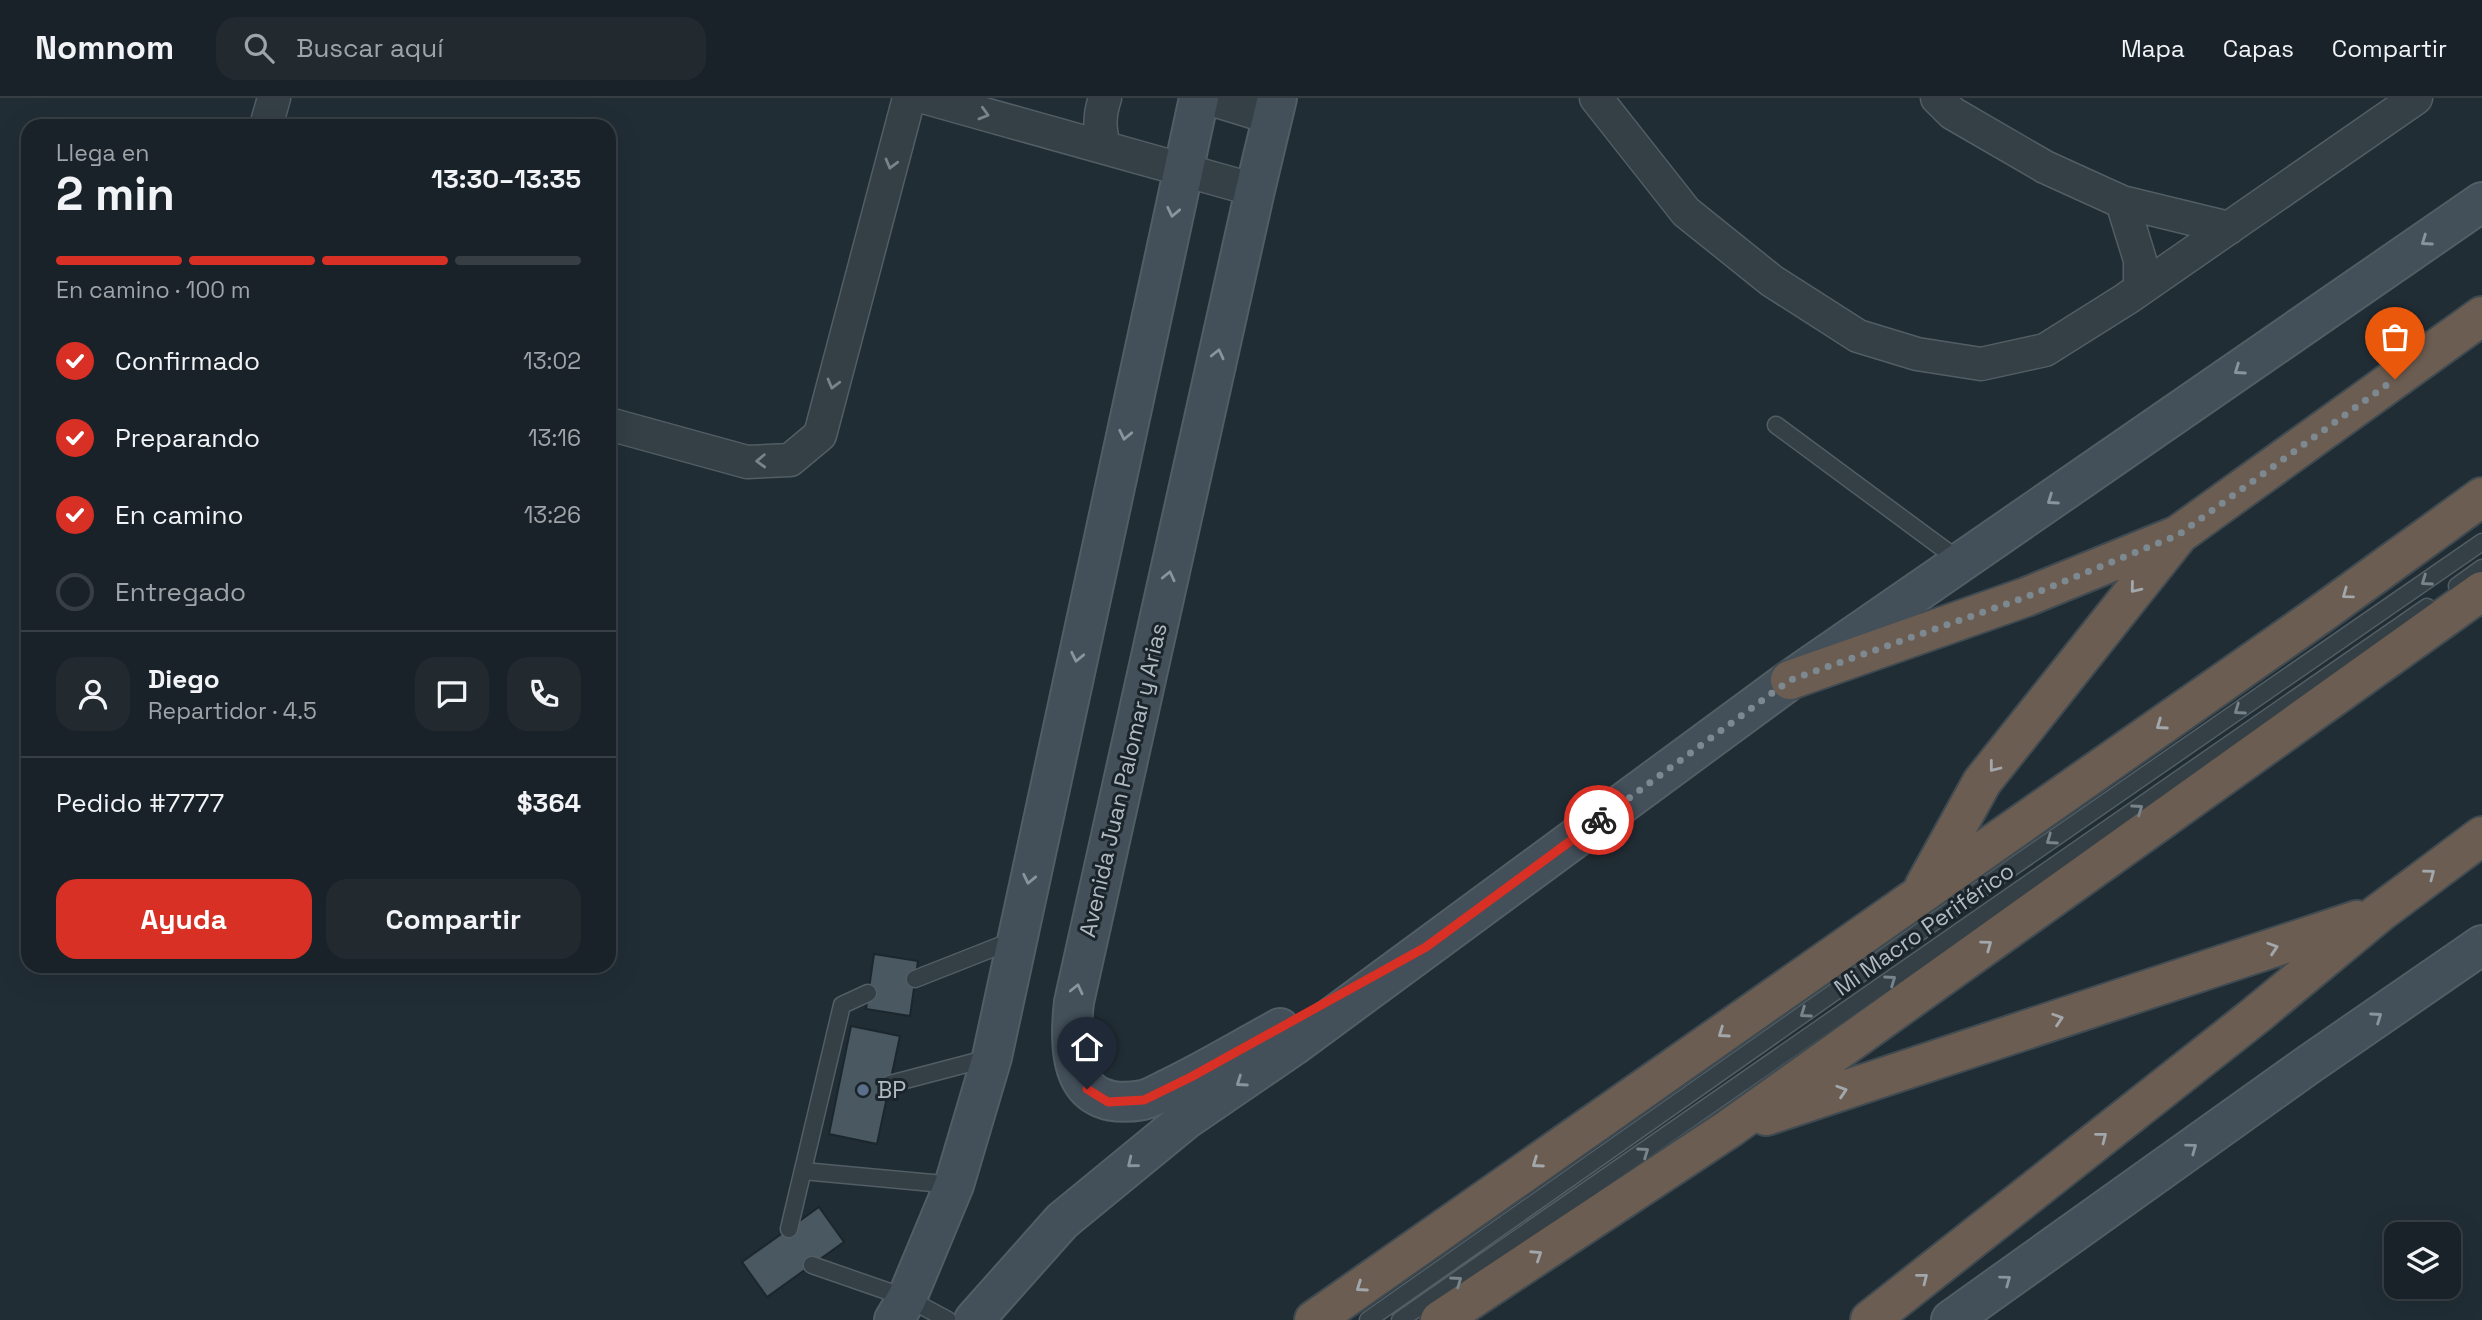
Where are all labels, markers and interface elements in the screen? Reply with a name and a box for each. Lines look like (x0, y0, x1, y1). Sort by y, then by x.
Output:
search box (216, 17, 706, 80)
text: Nomnom (35, 27, 174, 69)
icon: search (240, 29, 278, 67)
text: Buscar aquí (296, 31, 444, 65)
text: Mapa (2121, 33, 2185, 64)
text: Capas (2223, 33, 2294, 64)
text: Compartir (2332, 33, 2447, 64)
one-way arrow (978, 106, 990, 120)
text: Llega en (56, 138, 149, 168)
one-way arrow (885, 158, 899, 170)
text: 13:30–13:35 (431, 162, 581, 196)
text: 2 min (56, 165, 175, 223)
one-way arrow (1167, 206, 1182, 218)
one-way arrow (2421, 233, 2434, 245)
text: En camino · 100 m (56, 275, 251, 305)
pin (2365, 307, 2425, 379)
icon: bag (2376, 318, 2414, 356)
icon: check (56, 342, 94, 380)
text: Confirmado (115, 344, 260, 378)
text: 13:02 (523, 346, 581, 376)
one-way arrow (1210, 348, 1224, 360)
one-way arrow (2234, 362, 2247, 374)
one-way arrow (827, 378, 841, 390)
icon: check (56, 419, 94, 457)
text: Preparando (115, 421, 260, 455)
text: 13:16 (528, 423, 581, 453)
one-way arrow (1119, 429, 1134, 441)
one-way arrow (755, 454, 766, 469)
one-way arrow (2047, 492, 2060, 504)
icon: check (56, 496, 94, 534)
text: En camino (115, 498, 244, 532)
text: 13:26 (524, 500, 581, 530)
one-way arrow (1160, 570, 1175, 582)
one-way arrow (2421, 573, 2434, 585)
text: Entregado (115, 575, 246, 609)
one-way arrow (2131, 581, 2144, 593)
one-way arrow (2342, 586, 2355, 599)
street label: Avenida Juan Palomar y Arias (1072, 620, 1174, 940)
one-way arrow (1071, 651, 1086, 663)
button: person (56, 657, 130, 731)
button: chat (415, 657, 489, 731)
button: phone (507, 657, 581, 731)
text: Diego (148, 662, 220, 696)
text: Repartidor · 4.5 (148, 696, 317, 726)
one-way arrow (2234, 702, 2247, 714)
one-way arrow (2156, 717, 2169, 730)
one-way arrow (1990, 758, 2002, 771)
courier (1564, 785, 1634, 855)
text: Pedido #7777 (56, 786, 224, 820)
text: $364 (517, 786, 581, 820)
icon: bike (1580, 801, 1618, 839)
one-way arrow (2130, 805, 2143, 817)
one-way arrow (2046, 832, 2059, 845)
street label: Mi Macro Periférico (1828, 856, 2020, 1002)
one-way arrow (2422, 870, 2435, 883)
one-way arrow (1023, 873, 1038, 885)
button: Ayuda (56, 879, 312, 959)
button: Compartir (326, 879, 581, 959)
one-way arrow (1979, 941, 1992, 953)
one-way arrow (2267, 941, 2279, 956)
one-way arrow (1883, 976, 1896, 988)
one-way arrow (1068, 983, 1083, 995)
one-way arrow (1800, 1004, 1813, 1017)
one-way arrow (2370, 1012, 2383, 1025)
one-way arrow (2051, 1013, 2063, 1027)
pin (1057, 1017, 1117, 1089)
one-way arrow (1718, 1025, 1731, 1037)
icon: home (1068, 1028, 1106, 1066)
one-way arrow (1236, 1074, 1249, 1086)
place label: BP (877, 1075, 906, 1105)
marker: BP (855, 1082, 871, 1098)
one-way arrow (1835, 1085, 1847, 1099)
one-way arrow (2094, 1132, 2106, 1145)
one-way arrow (2184, 1144, 2196, 1156)
one-way arrow (1636, 1147, 1649, 1160)
one-way arrow (1127, 1155, 1139, 1168)
one-way arrow (1532, 1155, 1545, 1167)
map controls (2384, 1222, 2461, 1299)
button: layers (2384, 1222, 2461, 1299)
one-way arrow (1530, 1251, 1543, 1264)
one-way arrow (1916, 1273, 1928, 1286)
one-way arrow (1449, 1276, 1462, 1289)
one-way arrow (1998, 1276, 2011, 1288)
one-way arrow (1355, 1279, 1368, 1292)

